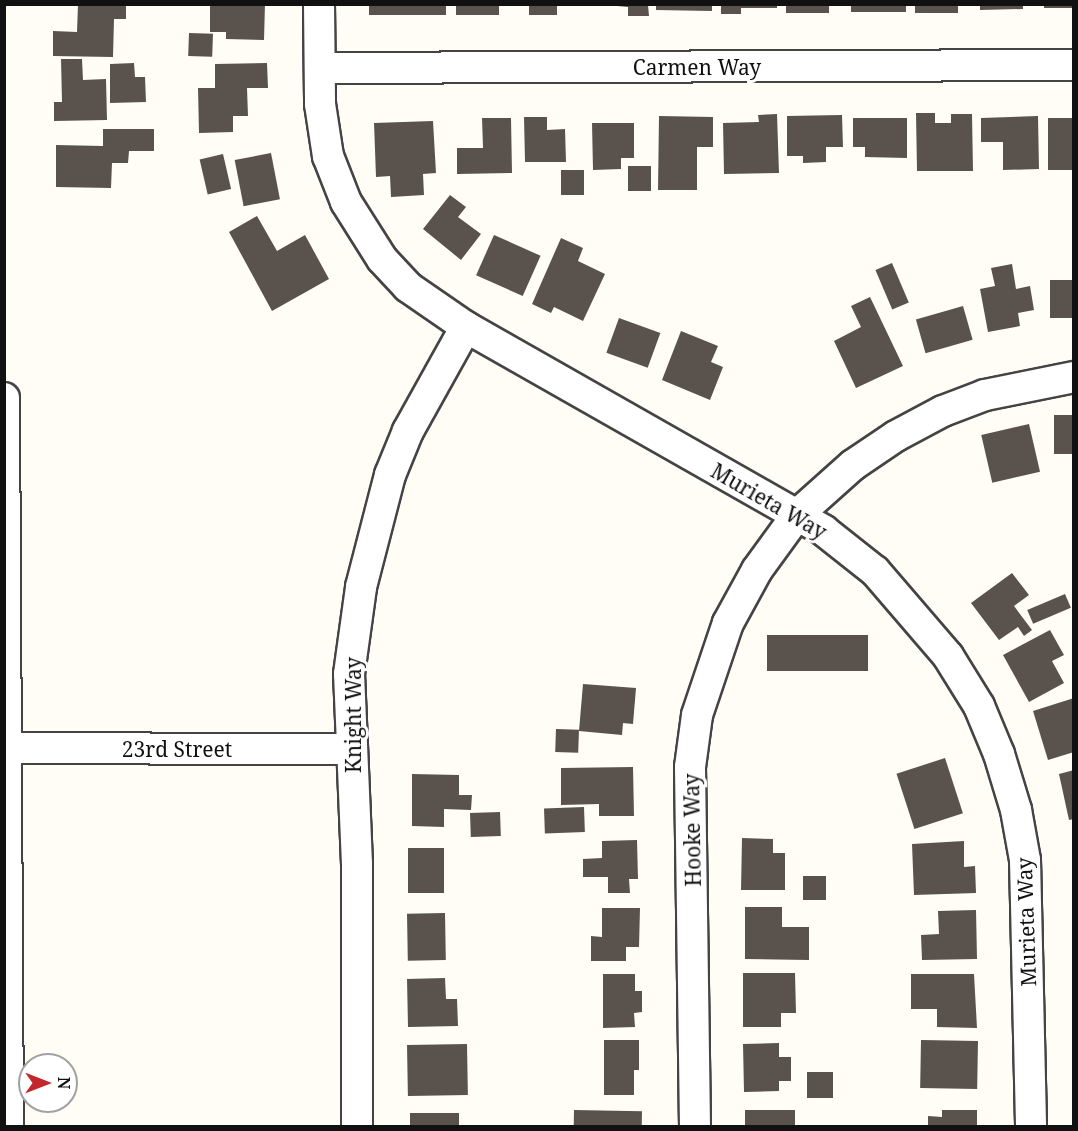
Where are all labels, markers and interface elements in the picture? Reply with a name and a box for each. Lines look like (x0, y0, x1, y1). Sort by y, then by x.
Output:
street label: Carmen Way (633, 54, 761, 80)
street label: Murieta Way (707, 458, 831, 544)
street label: Knight Way (340, 657, 366, 773)
street label: 23rd Street (122, 736, 232, 762)
street label: Hooke Way (678, 773, 706, 887)
street label: Murieta Way (1011, 857, 1041, 987)
north arrow (18, 1053, 78, 1113)
text: N (53, 1077, 75, 1089)

